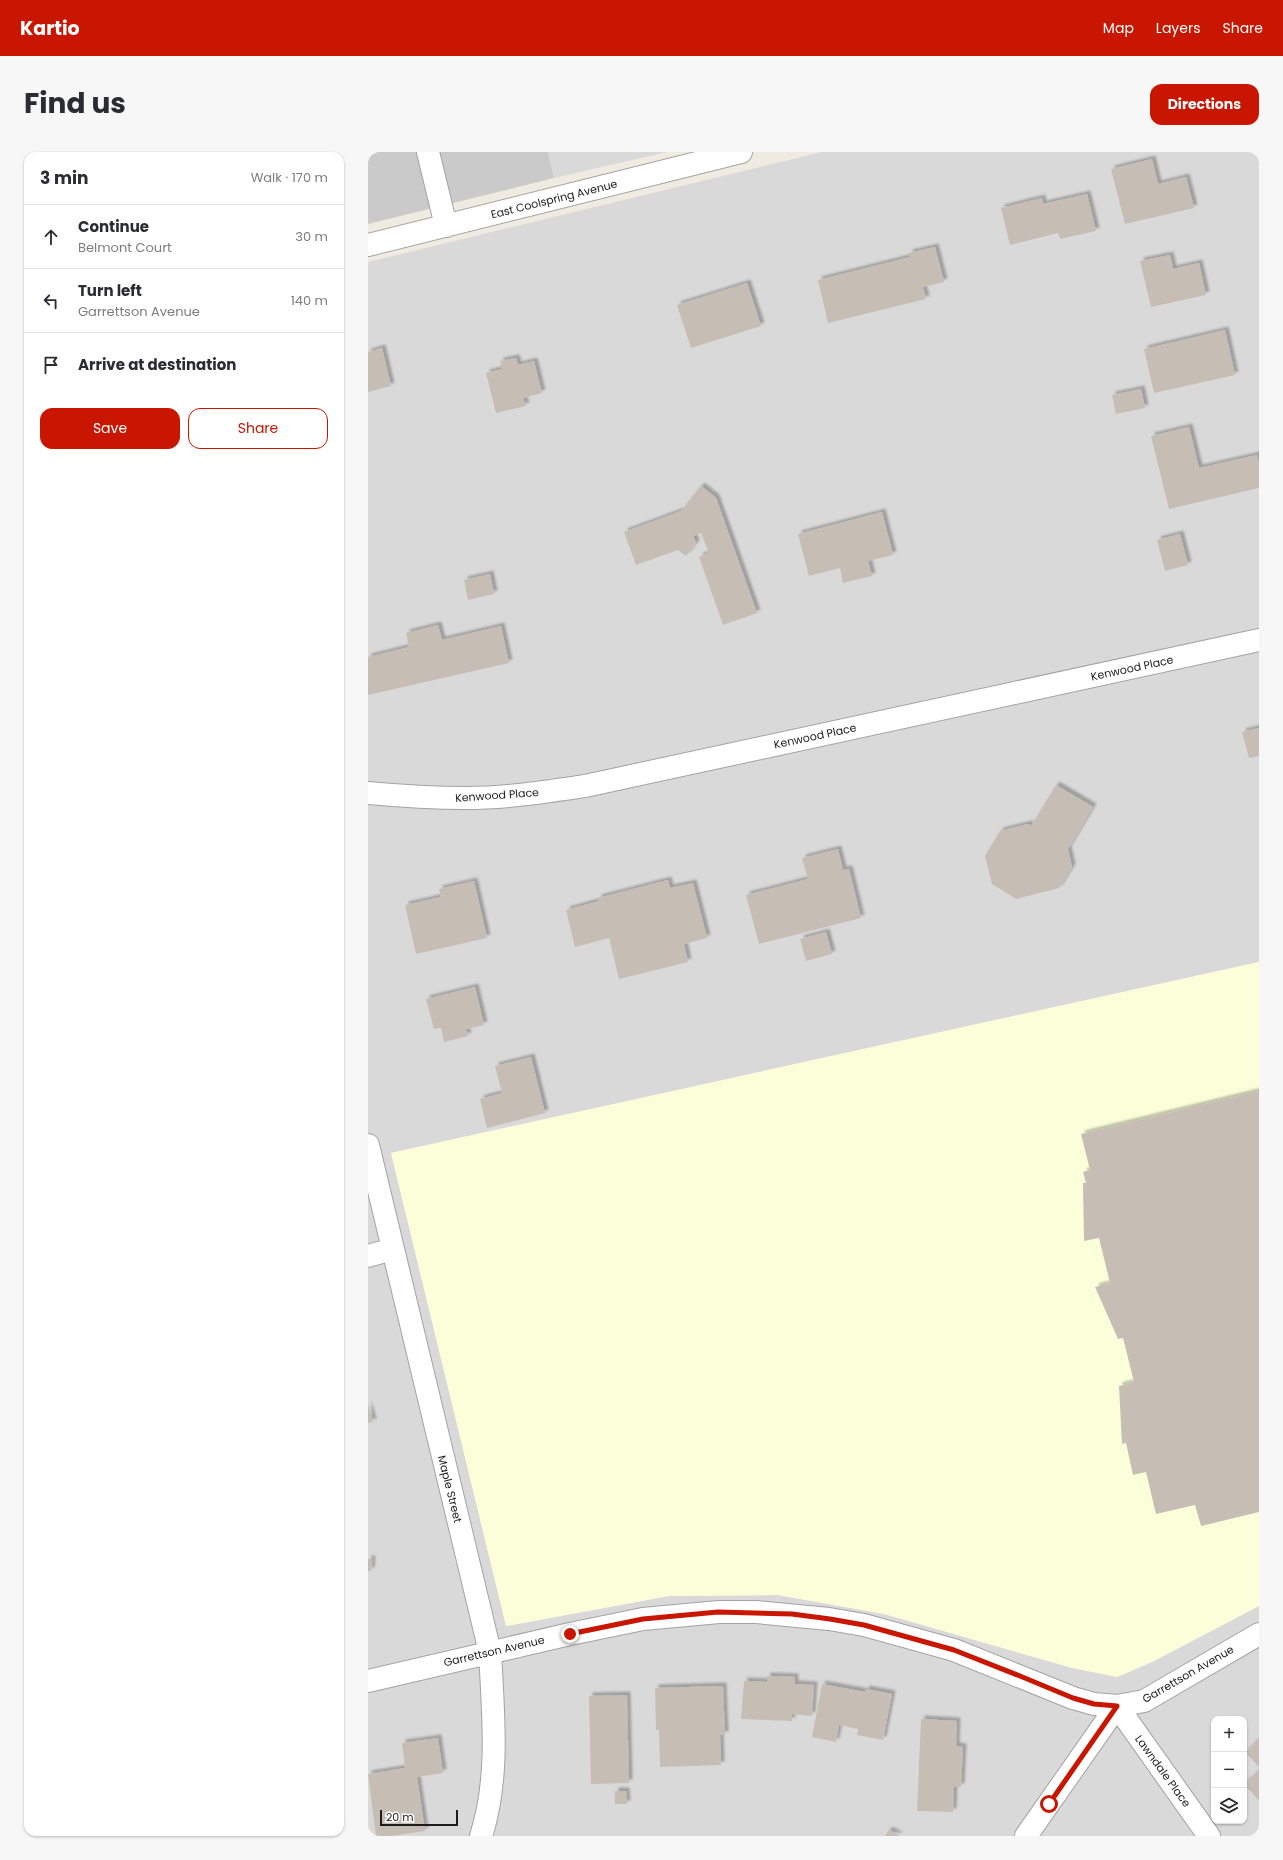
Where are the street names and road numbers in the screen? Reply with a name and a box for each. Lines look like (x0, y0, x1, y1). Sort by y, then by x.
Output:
street label: East Coolspring Avenue (489, 176, 619, 222)
street label: Kenwood Place (1089, 651, 1175, 685)
street label: Kenwood Place (772, 719, 858, 753)
street label: Kenwood Place (455, 784, 540, 806)
street label: Maple Street (434, 1454, 466, 1524)
street label: Garrettson Avenue (442, 1632, 546, 1670)
street label: Garrettson Avenue (1139, 1641, 1237, 1707)
street label: Lawndale Place (1131, 1732, 1195, 1810)

